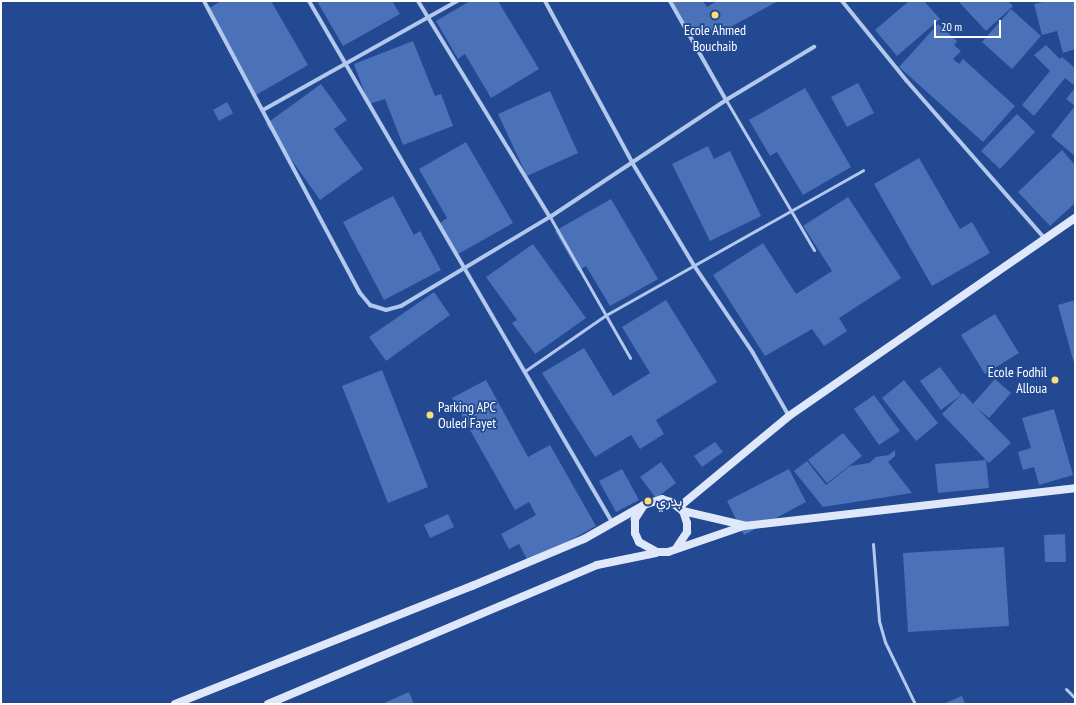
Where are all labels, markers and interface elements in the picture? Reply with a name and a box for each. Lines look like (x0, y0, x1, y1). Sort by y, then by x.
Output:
marker: Ecole Ahmed Bouchaib (710, 10, 720, 20)
scale bar (936, 12, 1003, 38)
text: 20 m (941, 19, 962, 34)
place label: Ecole Ahmed Bouchaib (684, 22, 746, 54)
place label: Ecole Fodhil Alloua (988, 364, 1047, 396)
marker: Ecole Fodhil Alloua (1050, 375, 1060, 385)
place label: Parking APC Ouled Fayet (438, 399, 496, 432)
marker: Parking APC Ouled Fayet (425, 410, 435, 420)
place label: بدري (656, 493, 682, 509)
marker: بدري (643, 496, 653, 506)

